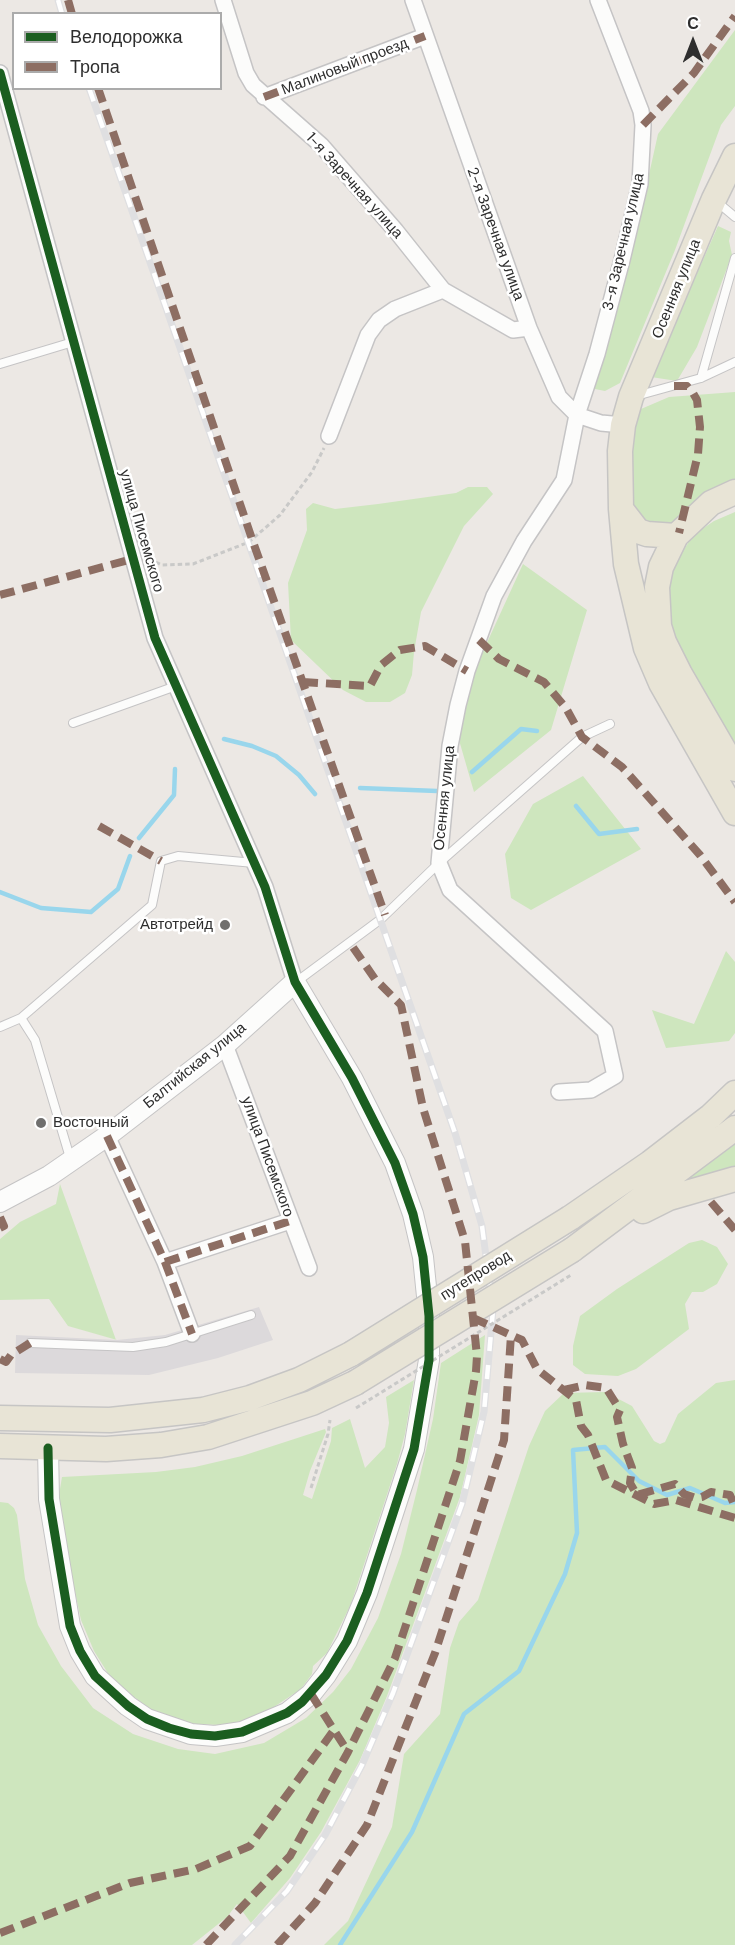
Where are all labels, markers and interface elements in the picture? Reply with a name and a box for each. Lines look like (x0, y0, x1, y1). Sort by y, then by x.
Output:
legend (12, 12, 222, 90)
north arrow (663, 12, 723, 72)
text: С (687, 13, 699, 34)
text: Велодорожка (70, 25, 182, 49)
street label: Малиновый проезд (279, 35, 411, 99)
text: Тропа (70, 55, 120, 79)
street label: 1-я Заречная улица (302, 129, 406, 243)
street label: 2-я Заречная улица (463, 165, 527, 303)
street label: 3-я Заречная улица (599, 172, 649, 312)
street label: Осенняя улица (649, 237, 705, 341)
street label: улица Писемского (115, 468, 167, 594)
street label: Осенняя улица (431, 745, 459, 851)
place label: Автотрейд (140, 916, 213, 934)
marker: Автотрейд (218, 918, 232, 932)
street label: Балтийская улица (140, 1019, 250, 1113)
street label: улица Писемского (237, 1094, 297, 1220)
place label: Восточный (53, 1114, 129, 1132)
marker: Восточный (34, 1116, 48, 1130)
street label: путепровод (437, 1247, 515, 1305)

